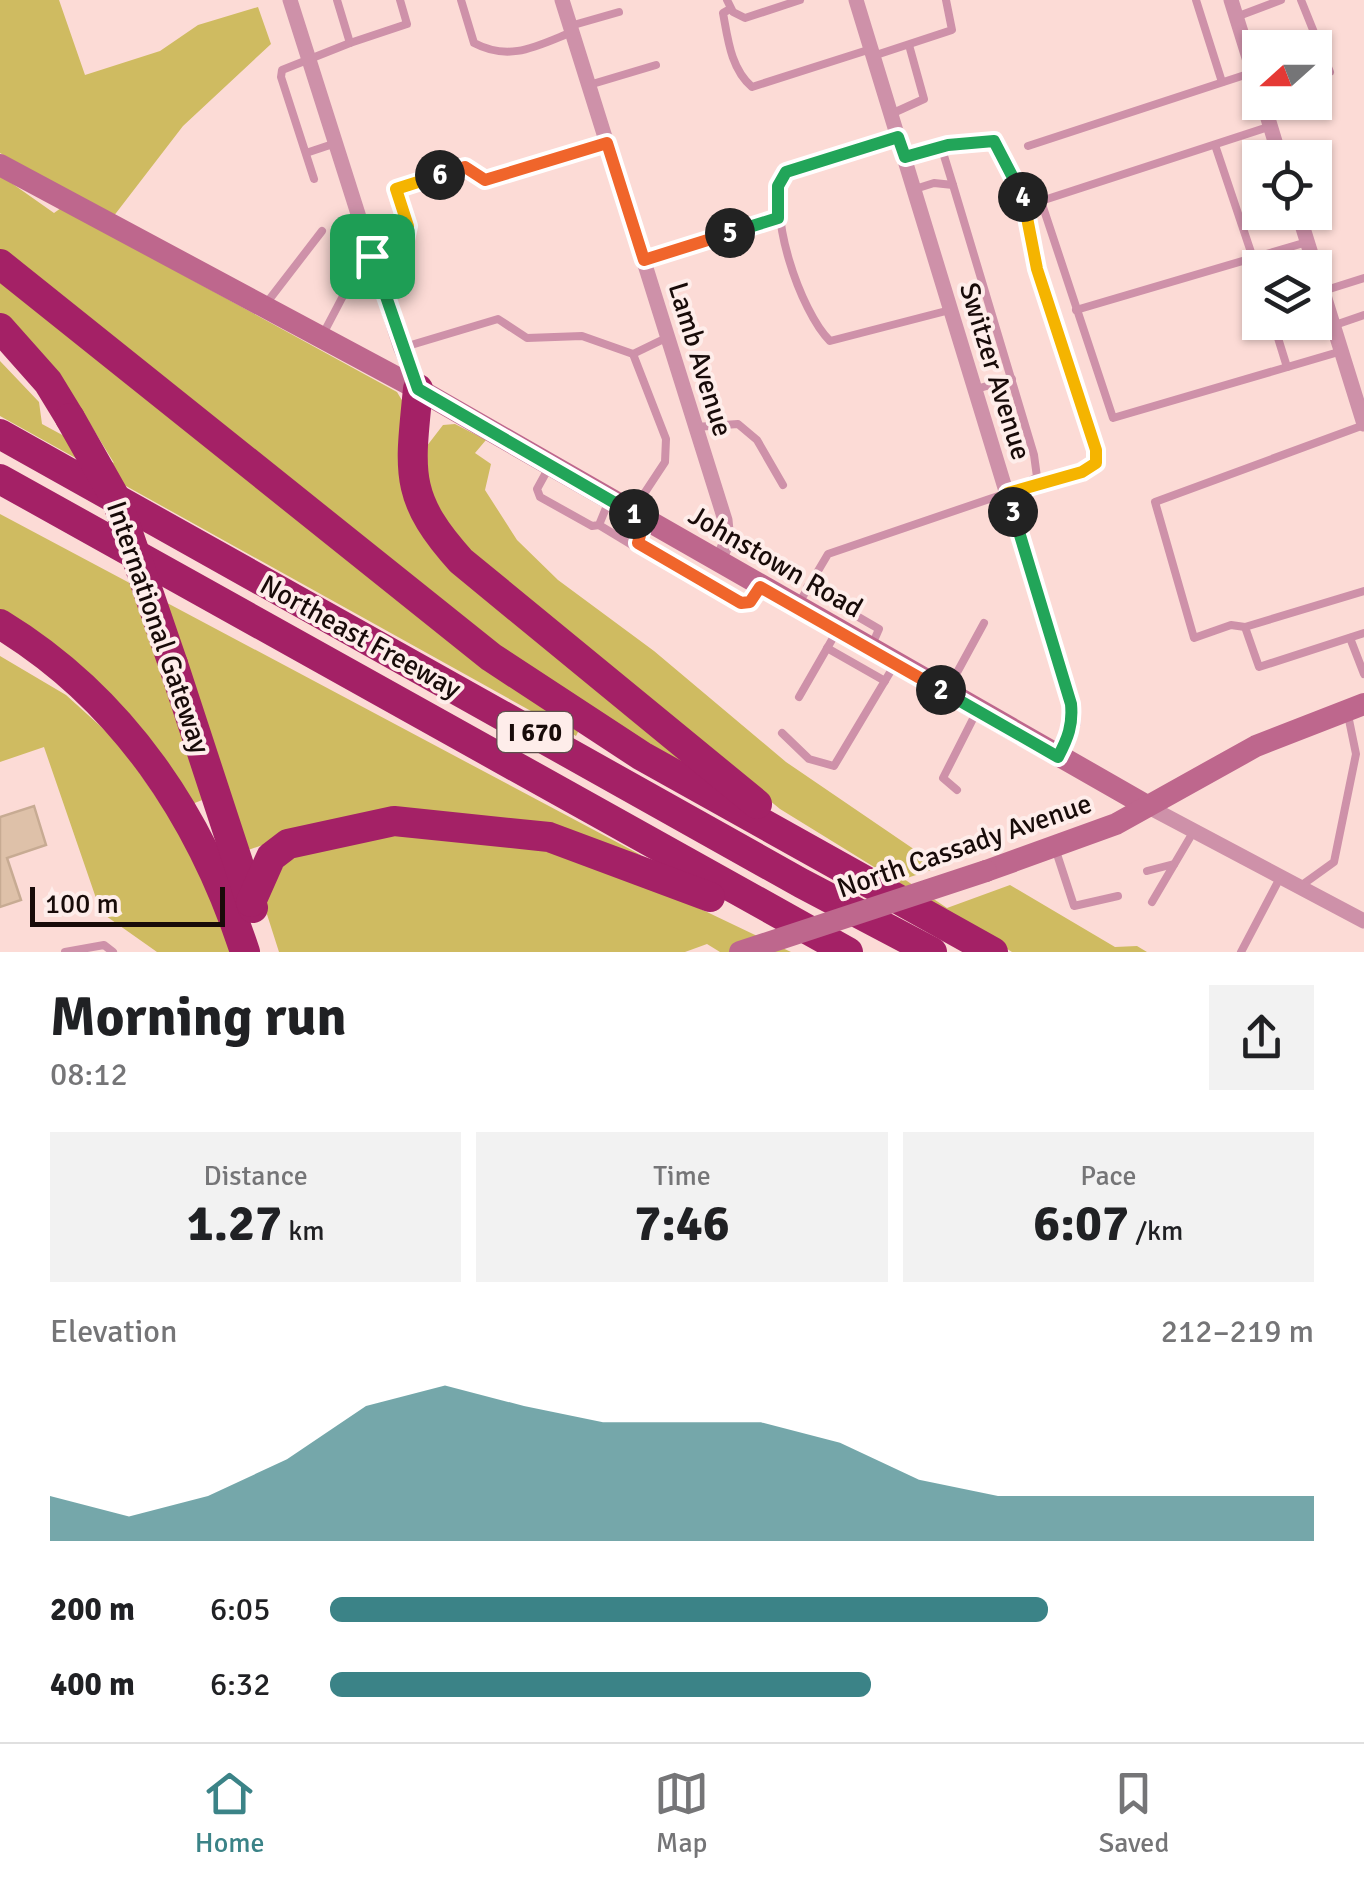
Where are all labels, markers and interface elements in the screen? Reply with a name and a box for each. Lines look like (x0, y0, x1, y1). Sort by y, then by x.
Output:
north arrow (1242, 30, 1332, 120)
map controls (1242, 30, 1332, 340)
button: locate (1242, 140, 1332, 230)
pin: 6 (415, 150, 465, 200)
text: 6 (432, 158, 448, 192)
pin: 4 (998, 172, 1048, 222)
text: 4 (1015, 180, 1031, 214)
pin: 5 (705, 208, 755, 258)
pin (330, 214, 415, 299)
text: 5 (722, 216, 738, 250)
icon: arrive (345, 229, 400, 284)
button: layers (1242, 250, 1332, 340)
street label: Lamb Avenue (660, 278, 740, 440)
street label: Switzer Avenue (952, 279, 1038, 464)
pin: 3 (988, 487, 1038, 537)
pin: 1 (609, 489, 659, 539)
text: 3 (1005, 495, 1021, 529)
street label: International Gateway (99, 497, 217, 758)
text: 1 (626, 497, 642, 531)
street label: Johnstown Road (682, 498, 869, 625)
street label: Northeast Freeway (254, 568, 467, 706)
pin: 2 (916, 665, 966, 715)
text: 2 (933, 673, 949, 707)
road number: I 670 (498, 712, 572, 752)
street label: North Cassady Avenue (833, 786, 1096, 905)
scale bar (30, 882, 225, 926)
text: 100 m (45, 887, 119, 921)
text: Morning run (50, 983, 347, 1051)
button: share (1209, 985, 1314, 1090)
text: 08:12 (50, 1055, 128, 1094)
text: Distance (204, 1159, 308, 1193)
text: Time (653, 1159, 711, 1193)
text: Pace (1080, 1159, 1137, 1193)
text: 1.27 (187, 1193, 282, 1255)
text: 7:46 (634, 1193, 730, 1255)
text: 6:07 (1033, 1193, 1129, 1255)
text: km (282, 1214, 325, 1248)
text: /km (1129, 1214, 1183, 1248)
text: Elevation (50, 1312, 177, 1351)
text: 212–219 m (1161, 1312, 1314, 1351)
text: 200 m (50, 1590, 135, 1629)
text: 6:05 (210, 1590, 270, 1629)
text: 400 m (50, 1665, 135, 1704)
text: 6:32 (210, 1665, 270, 1704)
tab: Home (195, 1766, 265, 1860)
tab: Map (654, 1766, 709, 1860)
tab: Saved (1099, 1766, 1169, 1860)

